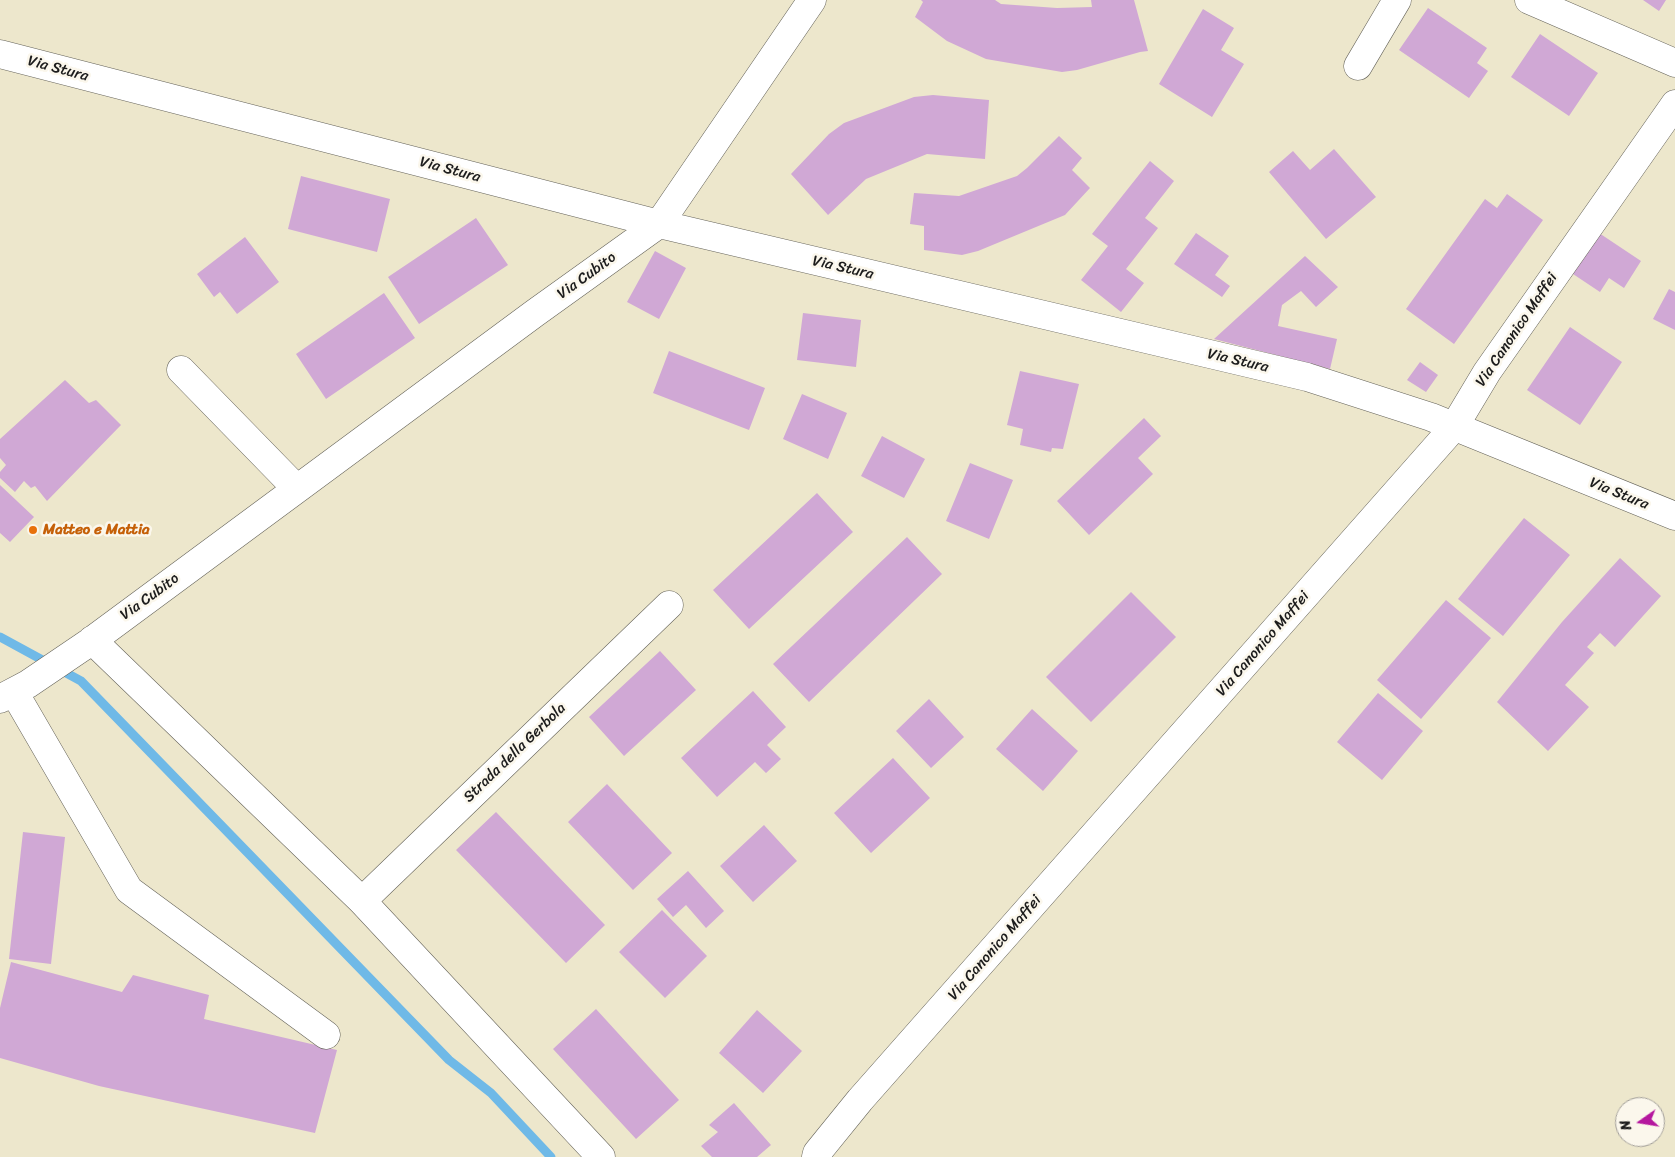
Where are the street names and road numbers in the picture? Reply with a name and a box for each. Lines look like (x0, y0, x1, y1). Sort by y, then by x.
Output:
street label: Via Stura (26, 52, 90, 86)
street label: Via Stura (418, 153, 482, 187)
street label: Via Cubito (554, 249, 620, 303)
street label: Via Stura (811, 252, 875, 284)
street label: Via Canonico Maffei (1472, 270, 1562, 390)
street label: Via Stura (1206, 345, 1270, 377)
street label: Via Stura (1587, 474, 1651, 514)
street label: Via Cubito (117, 570, 183, 624)
street label: Via Canonico Maffei (1213, 588, 1313, 700)
street label: Strada della Gerbola (460, 700, 570, 806)
street label: Via Canonico Maffei (945, 892, 1045, 1004)

